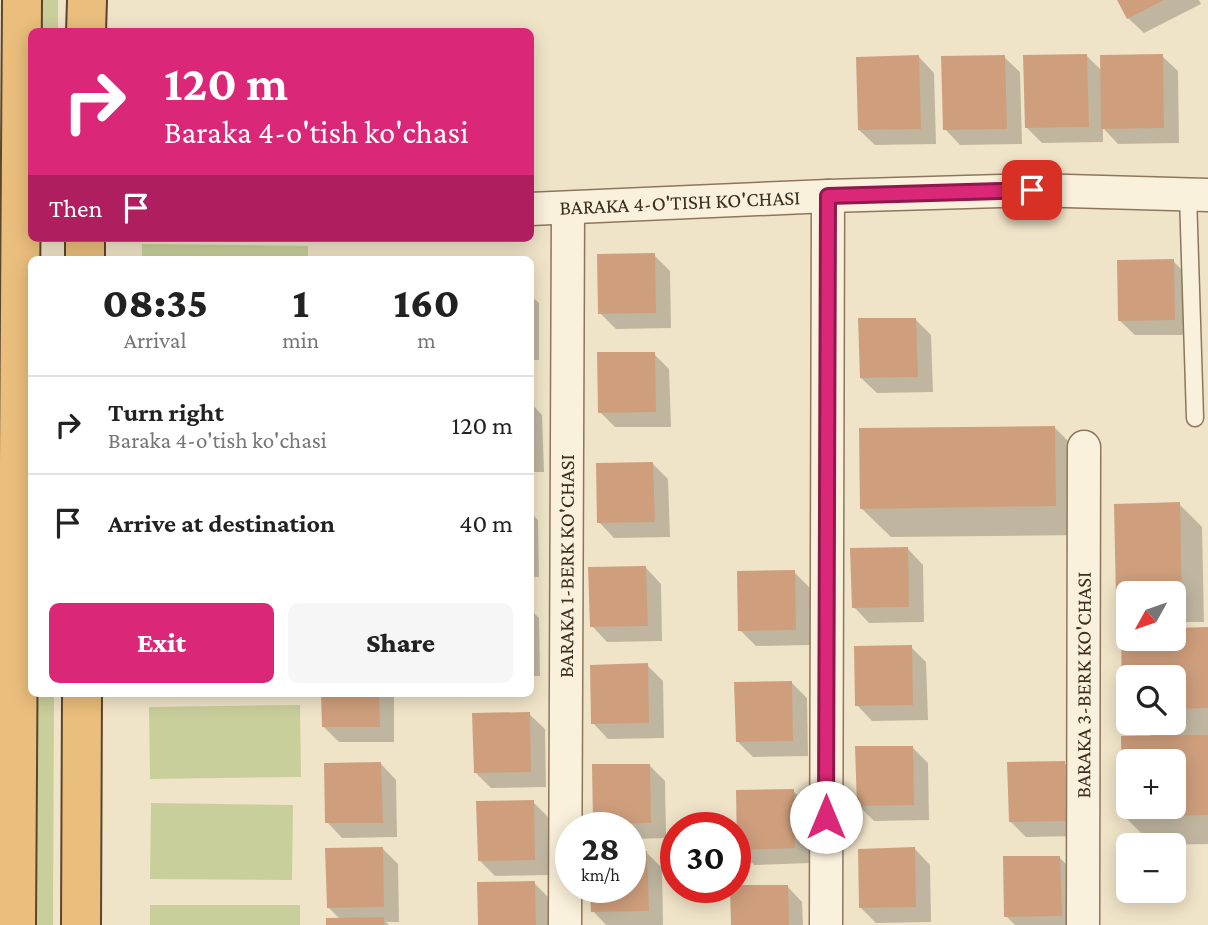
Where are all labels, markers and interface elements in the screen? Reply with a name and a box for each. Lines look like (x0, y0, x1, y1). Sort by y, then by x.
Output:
icon: right (49, 56, 140, 147)
text: 120 m (164, 56, 288, 111)
text: Baraka 4-o'tish ko'chasi (164, 114, 469, 150)
pin (1002, 160, 1062, 220)
icon: arrive (1013, 171, 1051, 209)
street label: BARAKA 4-O'TISH KO'CHASI (559, 185, 801, 220)
icon: arrive (117, 189, 155, 227)
text: Then (49, 194, 103, 223)
text: 08:35 (102, 279, 208, 326)
text: 1 (292, 279, 309, 326)
text: 160 (393, 279, 460, 326)
text: Arrival (124, 327, 186, 353)
text: min (282, 327, 319, 353)
text: m (417, 327, 436, 353)
text: Turn right (108, 398, 224, 427)
icon: right (49, 406, 87, 444)
text: 120 m (452, 411, 513, 440)
text: Baraka 4-o'tish ko'chasi (108, 427, 327, 453)
street label: BARAKA 1-BERK KO'CHASI (554, 454, 579, 678)
icon: arrive (49, 504, 87, 542)
text: Arrive at destination (108, 509, 335, 538)
text: 40 m (459, 509, 513, 538)
street label: BARAKA 3-BERK KO'CHASI (1071, 571, 1096, 799)
north arrow (1116, 581, 1186, 651)
map controls (1116, 581, 1186, 903)
button: Exit (49, 603, 274, 683)
button: Share (288, 603, 513, 683)
button: search (1116, 665, 1186, 735)
button: + (1116, 749, 1186, 819)
position arrow (789, 780, 863, 854)
speed limit sign: 30 (660, 812, 751, 903)
text: 28 (581, 829, 620, 868)
button: − (1116, 833, 1186, 903)
text: km/h (581, 865, 620, 885)

